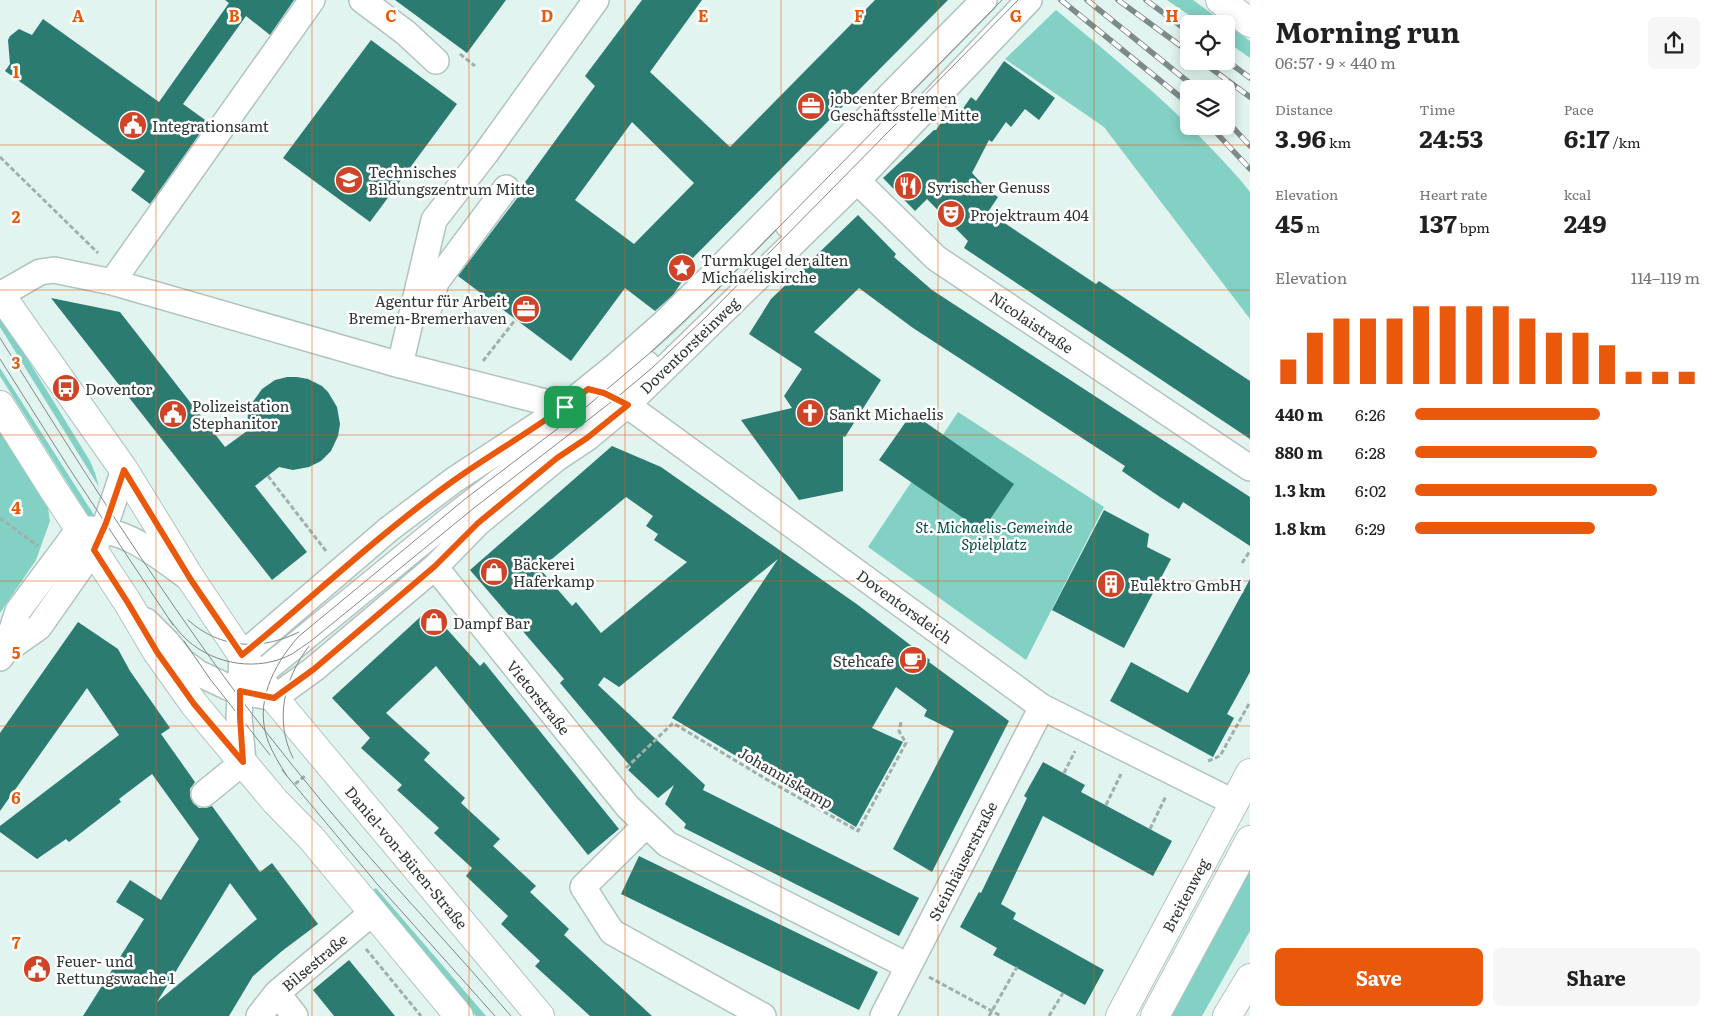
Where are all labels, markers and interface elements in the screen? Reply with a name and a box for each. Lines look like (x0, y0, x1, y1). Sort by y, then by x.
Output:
text: A (72, 3, 84, 27)
text: B (228, 3, 240, 27)
text: C (385, 3, 397, 27)
text: D (541, 3, 553, 27)
text: E (698, 3, 709, 27)
text: F (854, 3, 864, 27)
text: G (1010, 3, 1022, 27)
text: H (1165, 3, 1179, 27)
text: Morning run (1275, 10, 1460, 52)
map controls (1180, 15, 1235, 135)
button: locate (1180, 15, 1235, 70)
button: share (1648, 17, 1700, 69)
text: 06:57 · 9 × 440 m (1275, 50, 1396, 74)
text: 1 (13, 59, 20, 83)
button: layers (1180, 80, 1235, 135)
place label: jobcenter Bremen Geschäftsstelle Mitte (830, 86, 979, 126)
office icon: jobcenter Bremen Geschäftsstelle Mitte (796, 91, 826, 121)
text: Distance (1275, 99, 1333, 119)
text: Time (1419, 99, 1455, 119)
text: Pace (1564, 99, 1594, 119)
public building icon: Integrationsamt (118, 110, 148, 140)
place label: Integrationsamt (152, 114, 269, 137)
text: 3.96 (1275, 119, 1326, 156)
text: 24:53 (1419, 119, 1483, 156)
text: 6:17 (1564, 119, 1610, 156)
text: km (1326, 132, 1351, 152)
text: /km (1610, 132, 1641, 152)
place label: Technisches Bildungszentrum Mitte (368, 160, 535, 200)
school or university icon: Technisches Bildungszentrum Mitte (334, 165, 364, 195)
restaurant icon: Syrischer Genuss (893, 171, 923, 201)
place label: Syrischer Genuss (927, 175, 1050, 198)
text: Elevation (1275, 184, 1338, 204)
text: Heart rate (1419, 184, 1487, 204)
text: kcal (1564, 184, 1591, 204)
theatre icon: Projektraum 404 (936, 199, 966, 229)
place label: Projektraum 404 (970, 203, 1089, 226)
text: 2 (12, 204, 21, 228)
text: 45 (1275, 204, 1304, 241)
text: 137 (1419, 204, 1457, 241)
text: 249 (1564, 204, 1607, 241)
text: m (1304, 217, 1320, 237)
text: bpm (1457, 217, 1490, 237)
place label: Turmkugel der alten Michaeliskirche (701, 248, 848, 288)
place icon: Turmkugel der alten Michaeliskirche (667, 253, 697, 283)
text: Elevation (1275, 265, 1347, 289)
text: 114–119 m (1631, 265, 1700, 289)
street label: Nicolaistraße (986, 285, 1079, 359)
place label: Agentur für Arbeit Bremen-Bremerhaven (348, 289, 507, 329)
street label: Doventorsteinweg (634, 291, 745, 399)
office icon: Agentur für Arbeit Bremen-Bremerhaven (511, 294, 541, 324)
text: 3 (12, 350, 21, 374)
bus stop icon: Doventor (51, 373, 81, 403)
place label: Doventor (85, 377, 152, 400)
pin (544, 386, 586, 428)
icon: arrive (551, 393, 579, 421)
place label: Polizeistation Stephanitor (192, 394, 290, 434)
church icon: Sankt Michaelis (795, 398, 825, 428)
public building icon: Polizeistation Stephanitor (158, 399, 188, 429)
place label: Sankt Michaelis (829, 402, 944, 425)
text: 440 m (1275, 402, 1323, 426)
text: 6:26 (1355, 402, 1385, 426)
text: 880 m (1275, 440, 1323, 464)
text: 6:28 (1355, 440, 1386, 464)
text: 1.3 km (1275, 478, 1326, 502)
text: 6:02 (1355, 478, 1386, 502)
text: 4 (11, 495, 21, 519)
park label: St. Michaelis-Gemeinde Spielplatz (915, 515, 1073, 555)
text: 1.8 km (1275, 516, 1326, 540)
text: 6:29 (1355, 516, 1385, 540)
place label: Bäckerei Haferkamp (513, 552, 594, 592)
shop icon: Bäckerei Haferkamp (479, 557, 509, 587)
street label: Doventorsdeich (852, 563, 958, 649)
building icon: Eulektro GmbH (1096, 569, 1126, 599)
place label: Eulektro GmbH (1130, 573, 1242, 596)
shop icon: Dampf Bar (419, 607, 449, 637)
place label: Dampf Bar (453, 611, 530, 634)
text: 5 (12, 640, 21, 664)
cafe icon: Stehcafe (898, 645, 928, 675)
place label: Stehcafe (833, 649, 894, 672)
street label: Vietorstraße (502, 655, 577, 740)
street label: Johanniskamp (734, 740, 838, 814)
street label: Daniel-von-Büren-Straße (340, 780, 474, 934)
text: 6 (11, 785, 21, 809)
street label: Steinhäuserstraße (922, 797, 1002, 925)
street label: Breitenweg (1156, 853, 1214, 936)
street label: Bilsestraße (276, 927, 352, 996)
text: 7 (12, 930, 21, 954)
button: Save (1275, 948, 1483, 1006)
button: Share (1493, 948, 1700, 1006)
place label: Feuer- und Rettungswache 1 (56, 949, 175, 989)
public building icon: Feuer- und Rettungswache 1 (22, 954, 52, 984)

